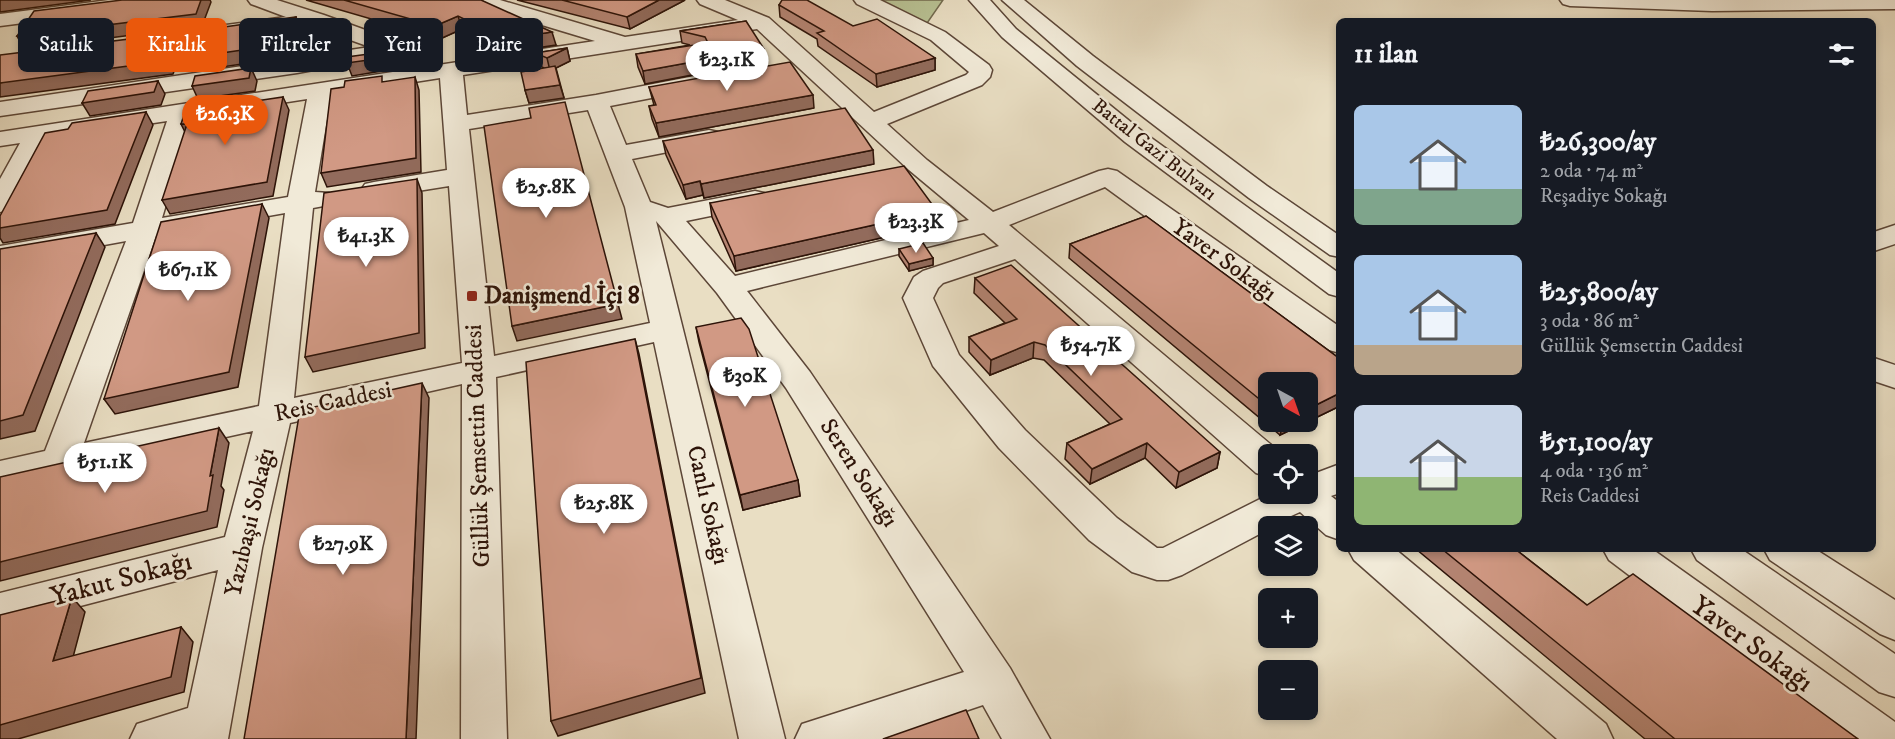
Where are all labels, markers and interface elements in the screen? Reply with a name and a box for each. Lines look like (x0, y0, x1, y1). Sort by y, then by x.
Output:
chip: Satılık (18, 18, 114, 72)
chip: Kiralık (126, 18, 227, 72)
chip: Filtreler (239, 18, 352, 72)
chip: Yeni (364, 18, 443, 72)
chip: Daire (455, 18, 543, 72)
text: 11 ilan (1354, 38, 1418, 71)
icon: filters (1825, 38, 1858, 71)
pin: ₺23.1K (678, 41, 776, 92)
text: ₺23.1K (700, 48, 754, 73)
street label: Battal Gazi Bulvarı (1087, 94, 1221, 206)
pin: ₺26.3K (176, 95, 274, 146)
text: ₺26.3K (196, 102, 254, 127)
text: ₺26,300/ay (1540, 126, 1656, 159)
icon: home (1402, 129, 1474, 201)
text: 2 oda · 74 m² (1540, 159, 1643, 184)
pin: ₺25.8K (497, 168, 595, 219)
text: ₺25.8K (516, 175, 576, 200)
text: Reşadiye Sokağı (1540, 184, 1667, 209)
pin: ₺23.3K (867, 203, 965, 254)
text: ₺23.3K (889, 210, 943, 235)
street label: Yaver Sokağı (1166, 212, 1282, 308)
pin: ₺41.3K (317, 217, 415, 268)
text: ₺41.3K (338, 224, 394, 249)
pin: ₺67.1K (139, 251, 237, 302)
text: ₺67.1K (159, 258, 217, 283)
text: ₺25,800/ay (1540, 276, 1658, 309)
icon: home (1402, 279, 1474, 351)
place label: Danişmend İçi 8 (484, 280, 640, 311)
marker: Danişmend İçi 8 (465, 289, 479, 303)
text: 3 oda · 86 m² (1540, 309, 1639, 334)
street label: Güllük Şemsettin Caddesi (459, 324, 497, 568)
pin: ₺54.7K (1042, 326, 1140, 377)
text: ₺54.7K (1061, 333, 1121, 358)
text: Güllük Şemsettin Caddesi (1540, 334, 1743, 359)
pin: ₺30K (709, 357, 781, 408)
text: ₺30K (723, 364, 767, 389)
north arrow (1258, 372, 1318, 432)
map controls (1258, 372, 1318, 720)
street label: Reis Caddesi (271, 375, 395, 429)
street label: Seren Sokağı (813, 413, 905, 533)
text: ₺51,100/ay (1540, 426, 1652, 459)
icon: home (1402, 429, 1474, 501)
street label: Canlı Sokağı (680, 442, 736, 568)
pin: ₺51.1K (56, 443, 154, 494)
button: locate (1258, 444, 1318, 504)
street label: Yazıbaşıi Sokağı (218, 445, 282, 599)
text: ₺51.1K (78, 450, 132, 475)
text: 4 oda · 136 m² (1540, 459, 1648, 484)
pin: ₺25.8K (555, 484, 653, 535)
text: Reis Caddesi (1540, 484, 1639, 509)
text: ₺25.8K (574, 491, 634, 516)
button: layers (1258, 516, 1318, 576)
pin: ₺27.9K (294, 525, 392, 576)
text: ₺27.9K (313, 532, 373, 557)
street label: Yakut Sokağı (47, 543, 195, 615)
button: + (1258, 588, 1318, 648)
street label: Yaver Sokağı (1684, 588, 1820, 700)
button: − (1258, 660, 1318, 720)

